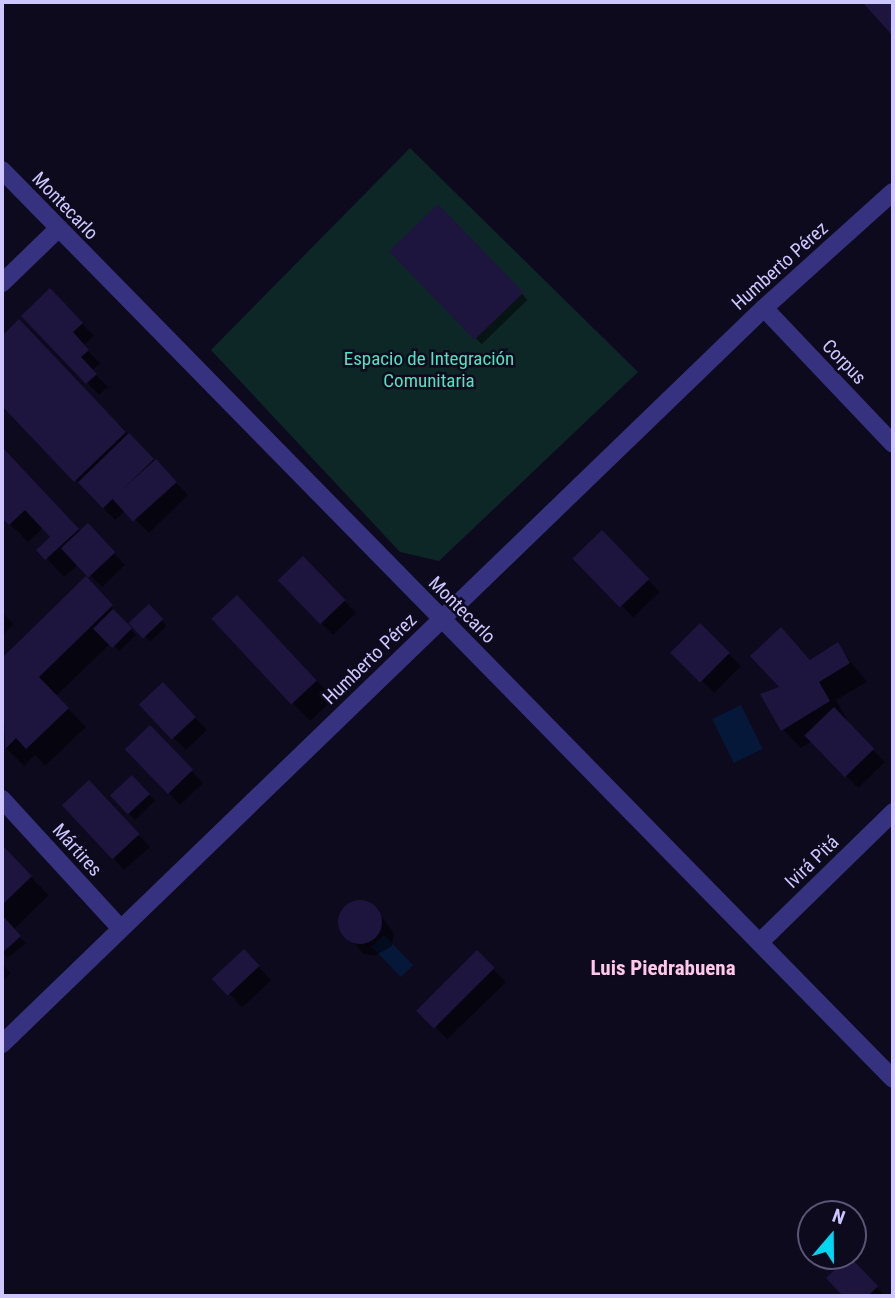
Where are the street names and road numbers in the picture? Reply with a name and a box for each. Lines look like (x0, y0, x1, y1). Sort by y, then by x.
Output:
street label: Montecarlo (27, 167, 103, 245)
street label: Humberto Pérez (727, 217, 833, 315)
street label: Corpus (817, 335, 871, 389)
street label: Montecarlo (424, 572, 500, 648)
street label: Humberto Pérez (318, 609, 422, 709)
street label: Mártires (47, 819, 107, 881)
street label: Ivirá Pitá (780, 831, 844, 893)

